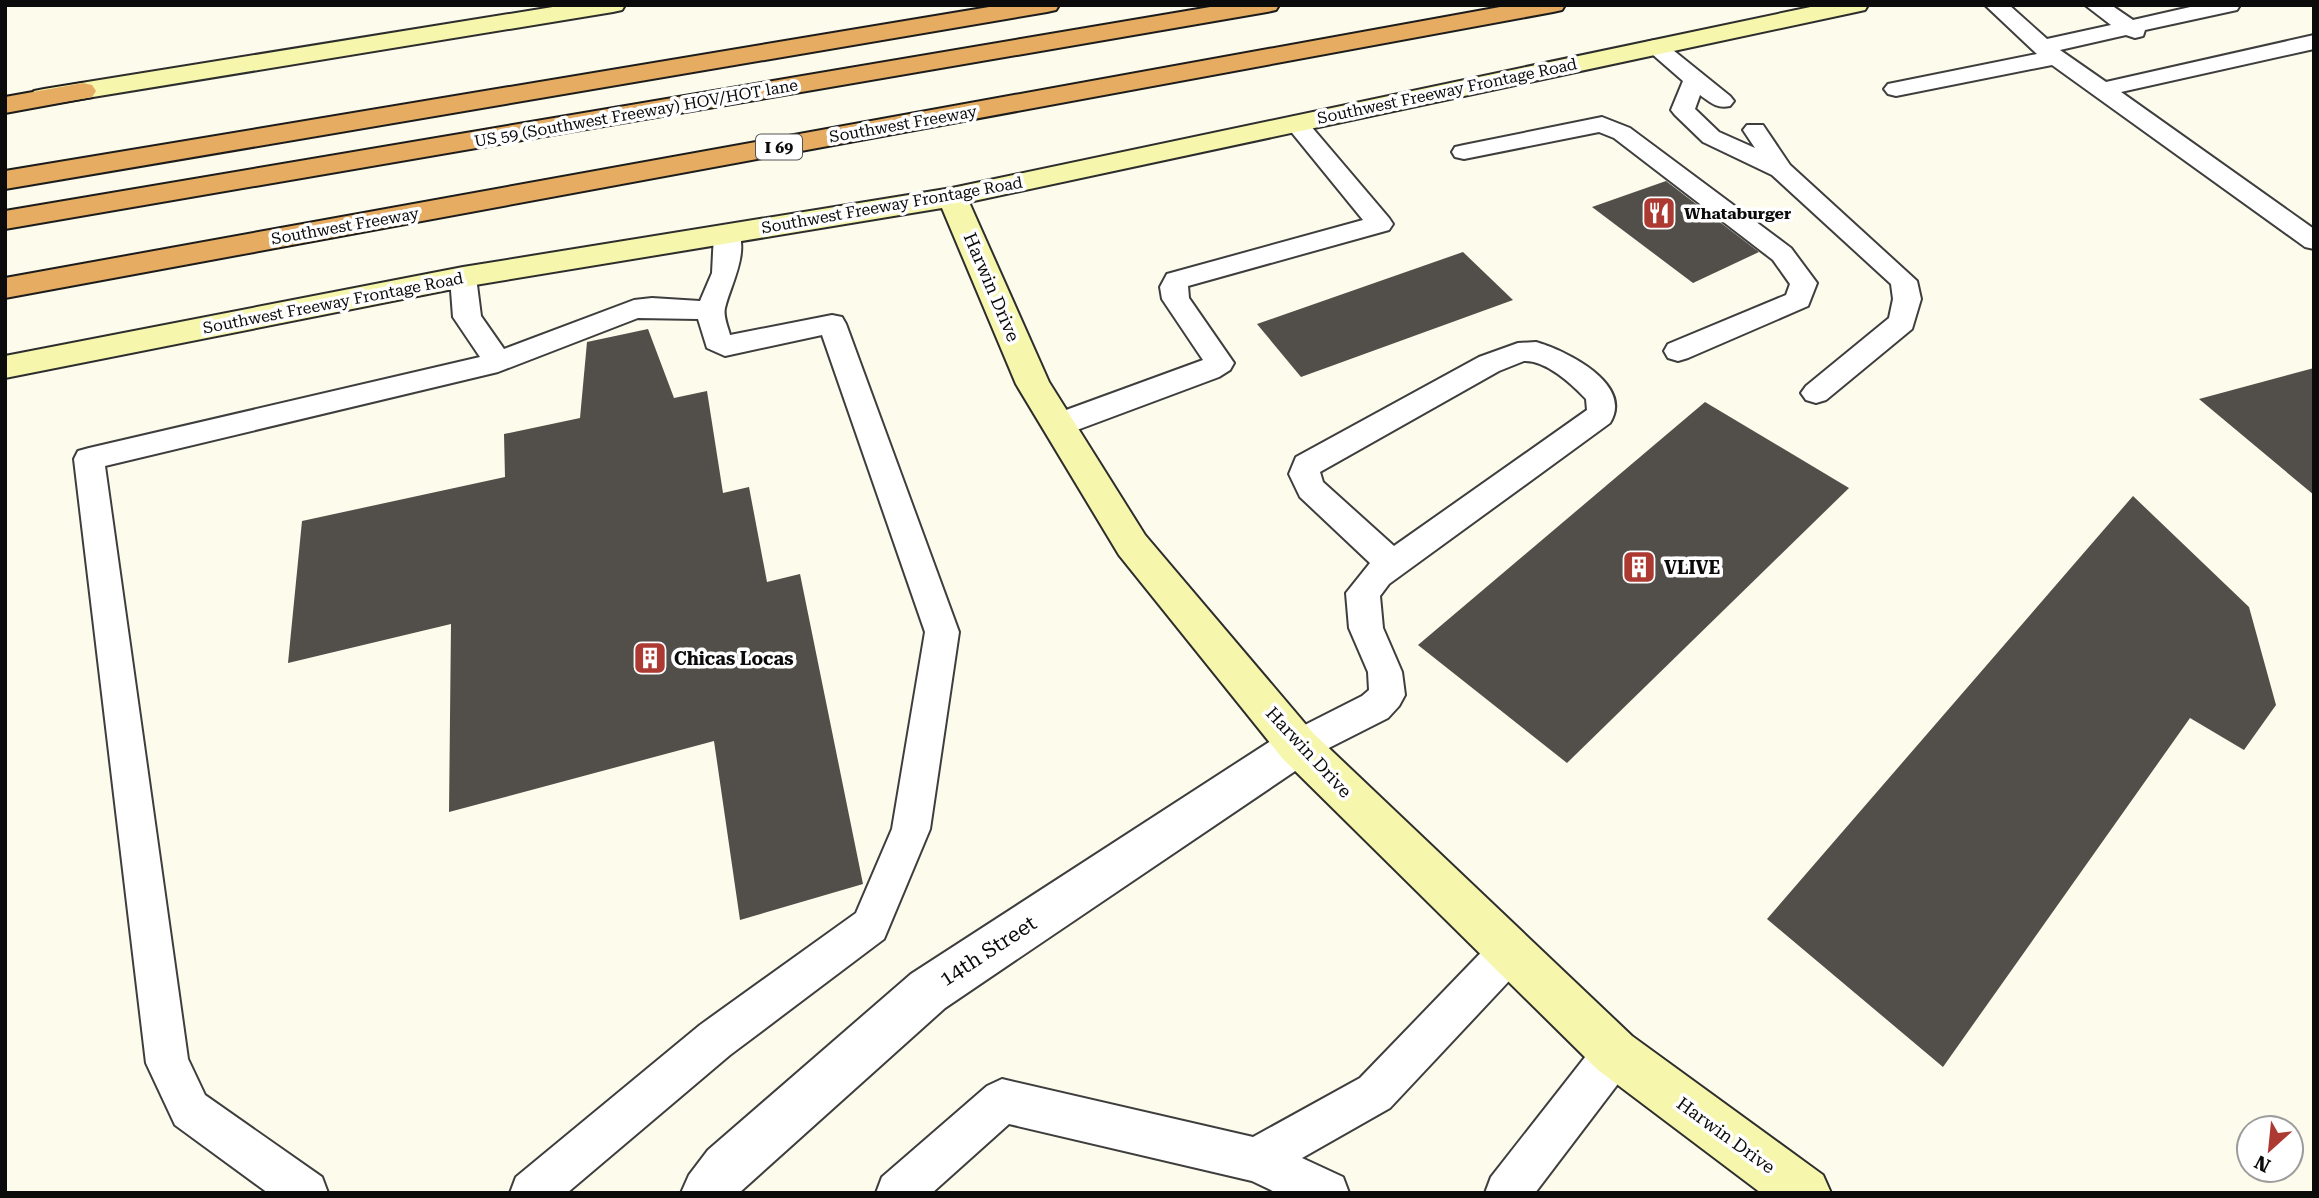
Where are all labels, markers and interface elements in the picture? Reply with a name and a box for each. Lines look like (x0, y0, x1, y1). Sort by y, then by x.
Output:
street label: Southwest Freeway Frontage Road (1315, 54, 1579, 128)
street label: US 59 (Southwest Freeway) HOV/HOT lane (473, 75, 800, 151)
street label: Southwest Freeway (828, 102, 979, 146)
road number: I 69 (756, 134, 802, 160)
street label: Southwest Freeway Frontage Road (760, 173, 1024, 237)
restaurant icon: Whataburger (1640, 194, 1678, 232)
street label: Southwest Freeway (270, 204, 421, 248)
place label: Whataburger (1684, 204, 1791, 223)
street label: Harwin Drive (960, 229, 1024, 345)
street label: Southwest Freeway Frontage Road (201, 268, 465, 338)
building icon: VLIVE (1620, 548, 1658, 586)
place label: VLIVE (1664, 557, 1720, 578)
building icon: Chicas Locas (631, 639, 669, 677)
place label: Chicas Locas (674, 648, 793, 669)
street label: Harwin Drive (1262, 702, 1356, 802)
street label: 14th Street (935, 911, 1041, 991)
street label: Harwin Drive (1673, 1092, 1779, 1178)
north arrow (2235, 1114, 2305, 1184)
text: N (2250, 1150, 2274, 1177)

